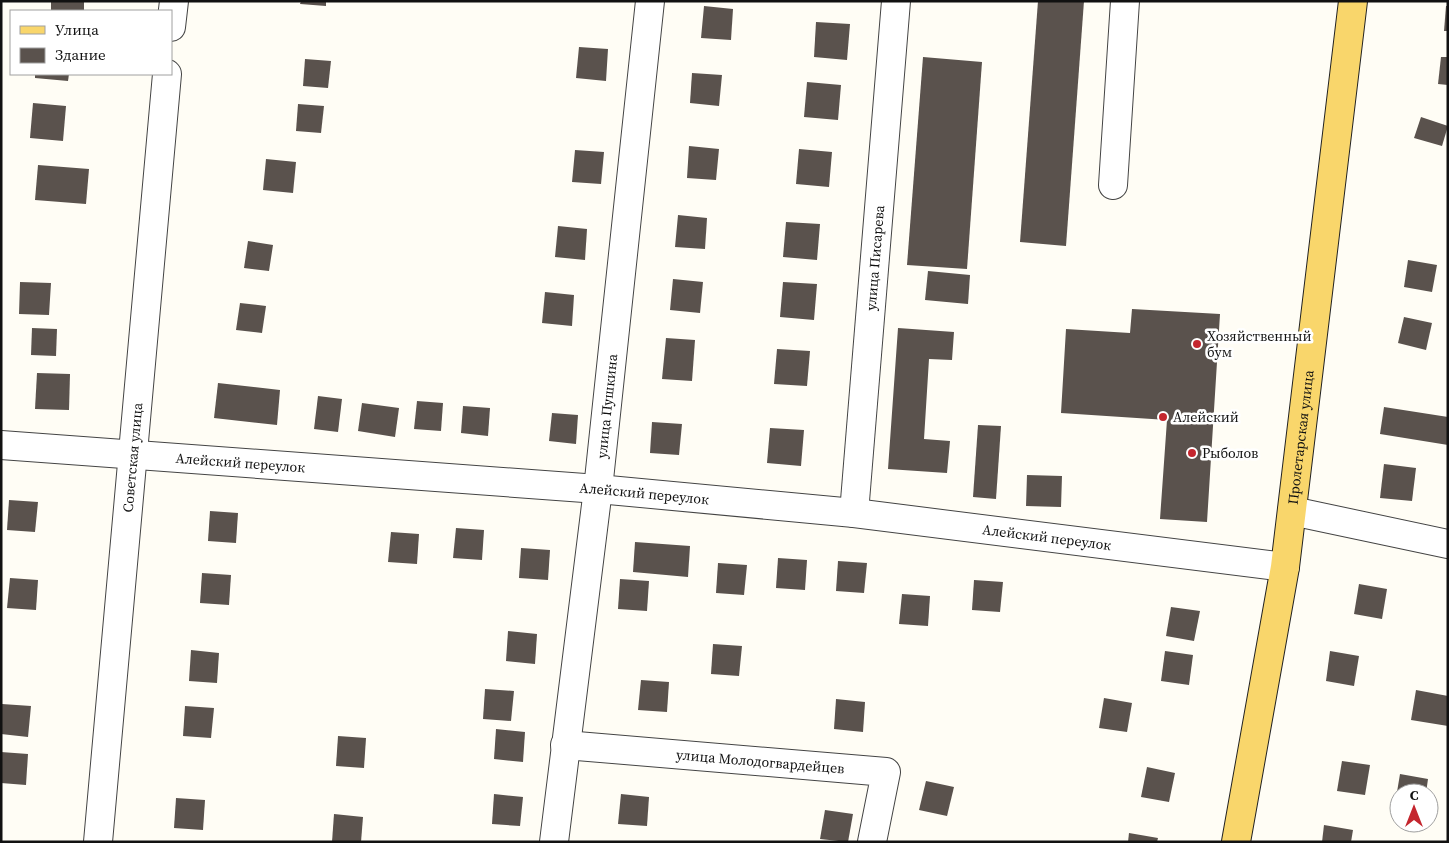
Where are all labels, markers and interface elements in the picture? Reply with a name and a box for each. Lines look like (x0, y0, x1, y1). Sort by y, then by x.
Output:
legend (10, 10, 172, 75)
text: Улица (55, 19, 99, 40)
text: Здание (55, 44, 106, 65)
street label: улица Писарева (861, 203, 889, 311)
place label: Хозяйственный бум (1207, 326, 1312, 362)
marker: Хозяйственный бум (1191, 338, 1203, 350)
street label: улица Пушкина (591, 352, 622, 460)
street label: Пролетарская улица (1283, 368, 1319, 506)
street label: Советская улица (118, 401, 147, 513)
place label: Алейский (1173, 407, 1239, 427)
marker: Алейский (1157, 411, 1169, 423)
place label: Рыболов (1202, 443, 1258, 463)
marker: Рыболов (1186, 447, 1198, 459)
street label: Алейский переулок (175, 448, 306, 477)
street label: Алейский переулок (579, 478, 710, 509)
street label: Алейский переулок (981, 519, 1113, 555)
street label: улица Молодогвардейцев (675, 744, 845, 778)
north arrow (1389, 783, 1439, 833)
text: С (1410, 785, 1419, 805)

